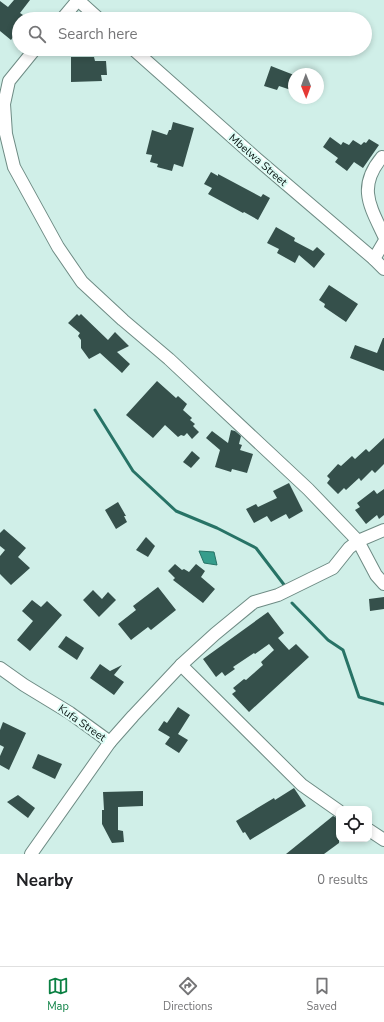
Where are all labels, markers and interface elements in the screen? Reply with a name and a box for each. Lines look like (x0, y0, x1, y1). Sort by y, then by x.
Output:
search box (12, 12, 372, 56)
icon: search (26, 23, 48, 45)
text: Search here (58, 24, 138, 44)
north arrow (288, 68, 324, 104)
street label: Mbelwa Street (226, 131, 290, 190)
street label: Kufa Street (55, 701, 109, 745)
map controls (336, 806, 372, 842)
button: locate (336, 806, 372, 842)
text: Nearby (16, 869, 73, 892)
text: 0 results (317, 871, 368, 889)
tab: Map (47, 975, 69, 1014)
tab: Directions (163, 975, 213, 1014)
tab: Saved (307, 975, 337, 1014)

